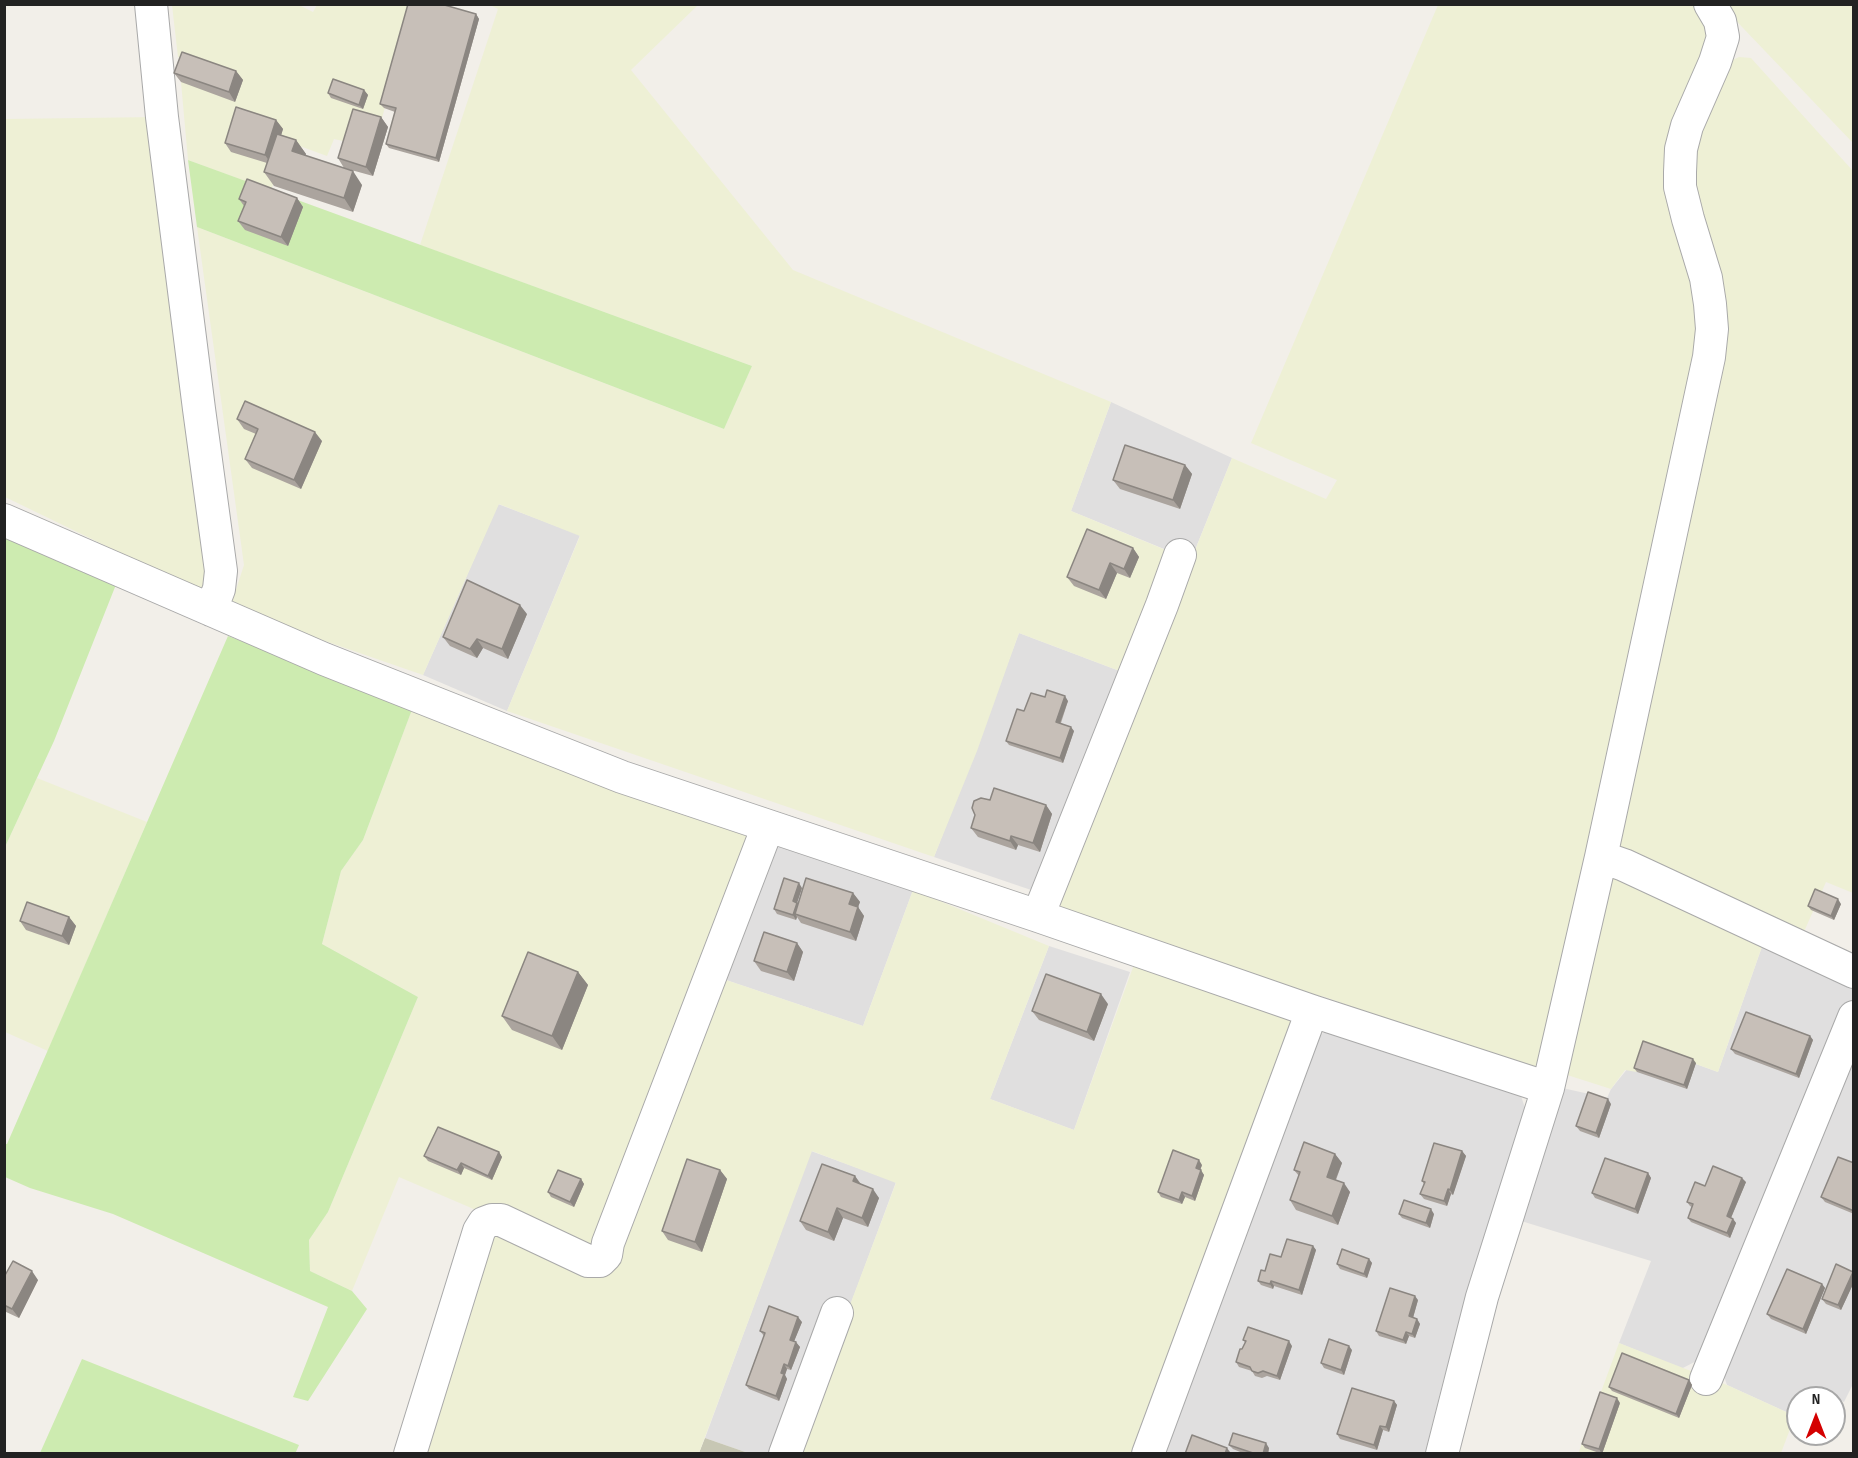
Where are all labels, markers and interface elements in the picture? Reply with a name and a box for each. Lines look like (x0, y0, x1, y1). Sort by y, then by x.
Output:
north arrow (1786, 1386, 1846, 1446)
text: N (1812, 1390, 1820, 1409)

